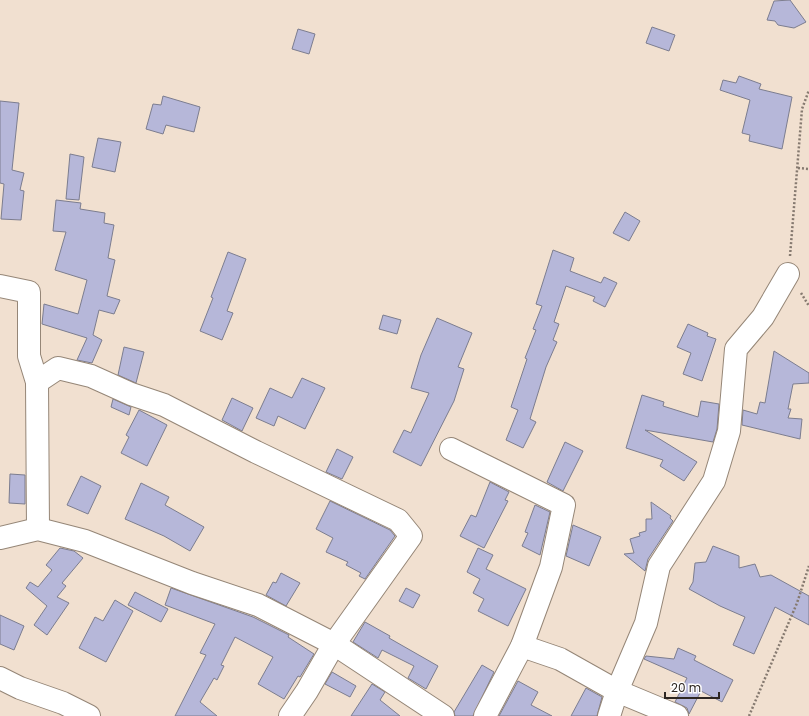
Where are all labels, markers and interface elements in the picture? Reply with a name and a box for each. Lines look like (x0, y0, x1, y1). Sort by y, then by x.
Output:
scale bar (665, 674, 719, 700)
text: 20 m (671, 679, 701, 696)

